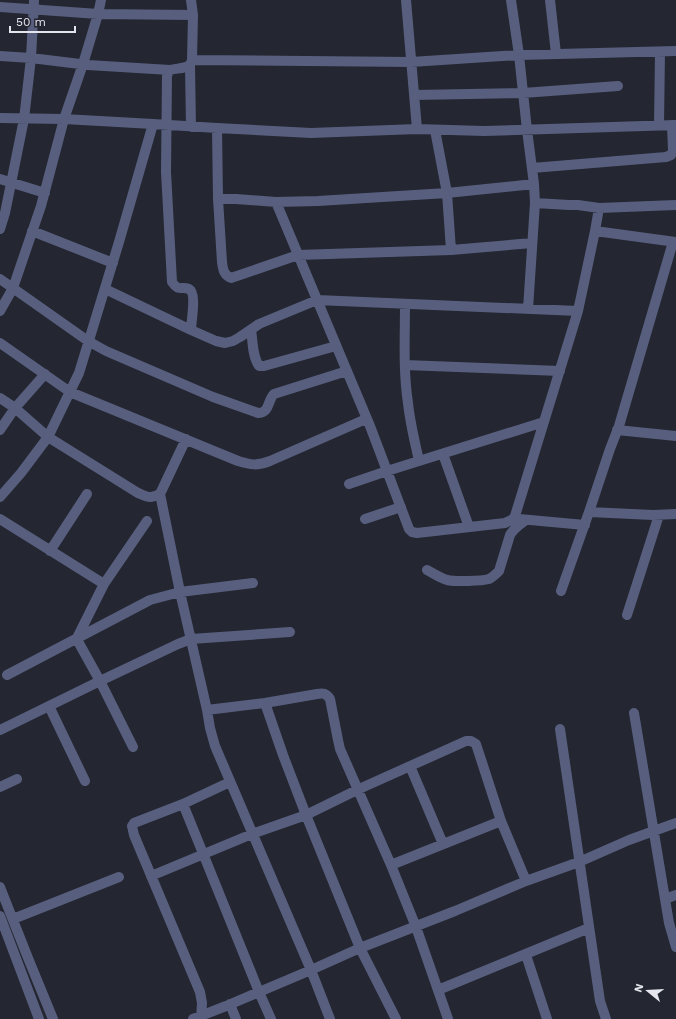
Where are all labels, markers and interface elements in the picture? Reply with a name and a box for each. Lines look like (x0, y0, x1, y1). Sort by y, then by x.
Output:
scale bar (10, 8, 75, 34)
text: 50 m (16, 15, 46, 29)
north arrow (628, 971, 668, 1011)
text: N (632, 982, 646, 994)

